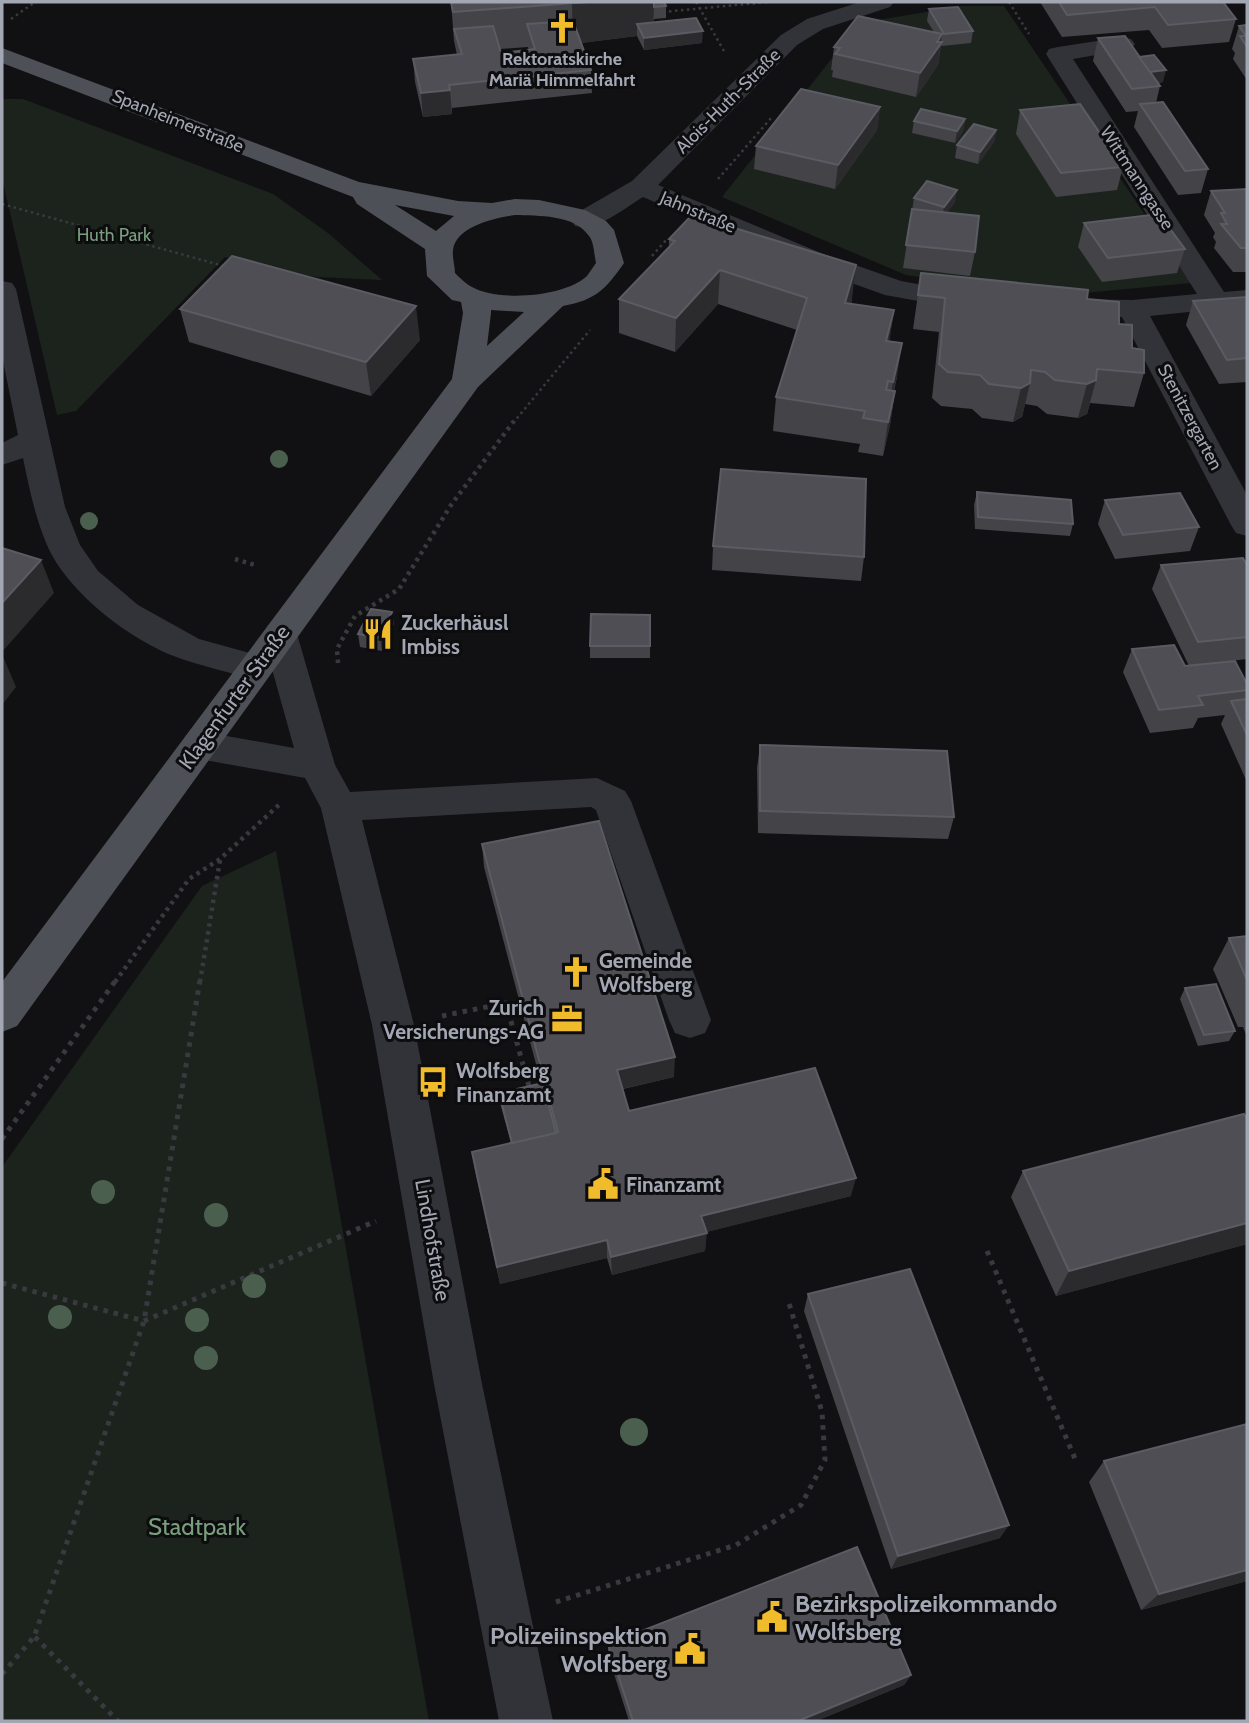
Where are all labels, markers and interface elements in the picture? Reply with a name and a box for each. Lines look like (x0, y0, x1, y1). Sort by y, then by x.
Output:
church icon: Rektoratskirche Mariä Himmelfahrt (545, 11, 579, 45)
street label: Alois-Huth-Straße (671, 44, 785, 158)
place label: Rektoratskirche Mariä Himmelfahrt (489, 48, 635, 91)
street label: Spanheimerstraße (109, 85, 247, 157)
street label: Wittmanngasse (1095, 122, 1179, 234)
street label: Jahnstraße (656, 186, 739, 238)
park label: Huth Park (77, 224, 152, 246)
street label: Stenitzergarten (1153, 360, 1227, 474)
place label: Zuckerhäusl Imbiss (401, 610, 509, 659)
restaurant icon: Zuckerhäusl Imbiss (361, 617, 395, 651)
street label: Klagenfurter Straße (173, 620, 295, 774)
place label: Gemeinde Wolfsberg (599, 948, 692, 997)
church icon: Gemeinde Wolfsberg (559, 955, 593, 989)
place label: Zurich Versicherungs-AG (383, 995, 544, 1044)
office icon: Zurich Versicherungs-AG (550, 1002, 584, 1036)
place label: Wolfsberg Finanzamt (456, 1058, 551, 1107)
bus stop icon: Wolfsberg Finanzamt (416, 1065, 450, 1099)
public building icon: Finanzamt (586, 1167, 620, 1201)
place label: Finanzamt (626, 1172, 721, 1197)
street label: Lindhofstraße (410, 1177, 456, 1303)
park label: Stadtpark (148, 1512, 246, 1541)
place label: Bezirkspolizeikommando Wolfsberg (795, 1589, 1057, 1646)
public building icon: Bezirkspolizeikommando Wolfsberg (755, 1600, 789, 1634)
place label: Polizeiinspektion Wolfsberg (490, 1621, 667, 1678)
public building icon: Polizeiinspektion Wolfsberg (673, 1632, 707, 1666)

